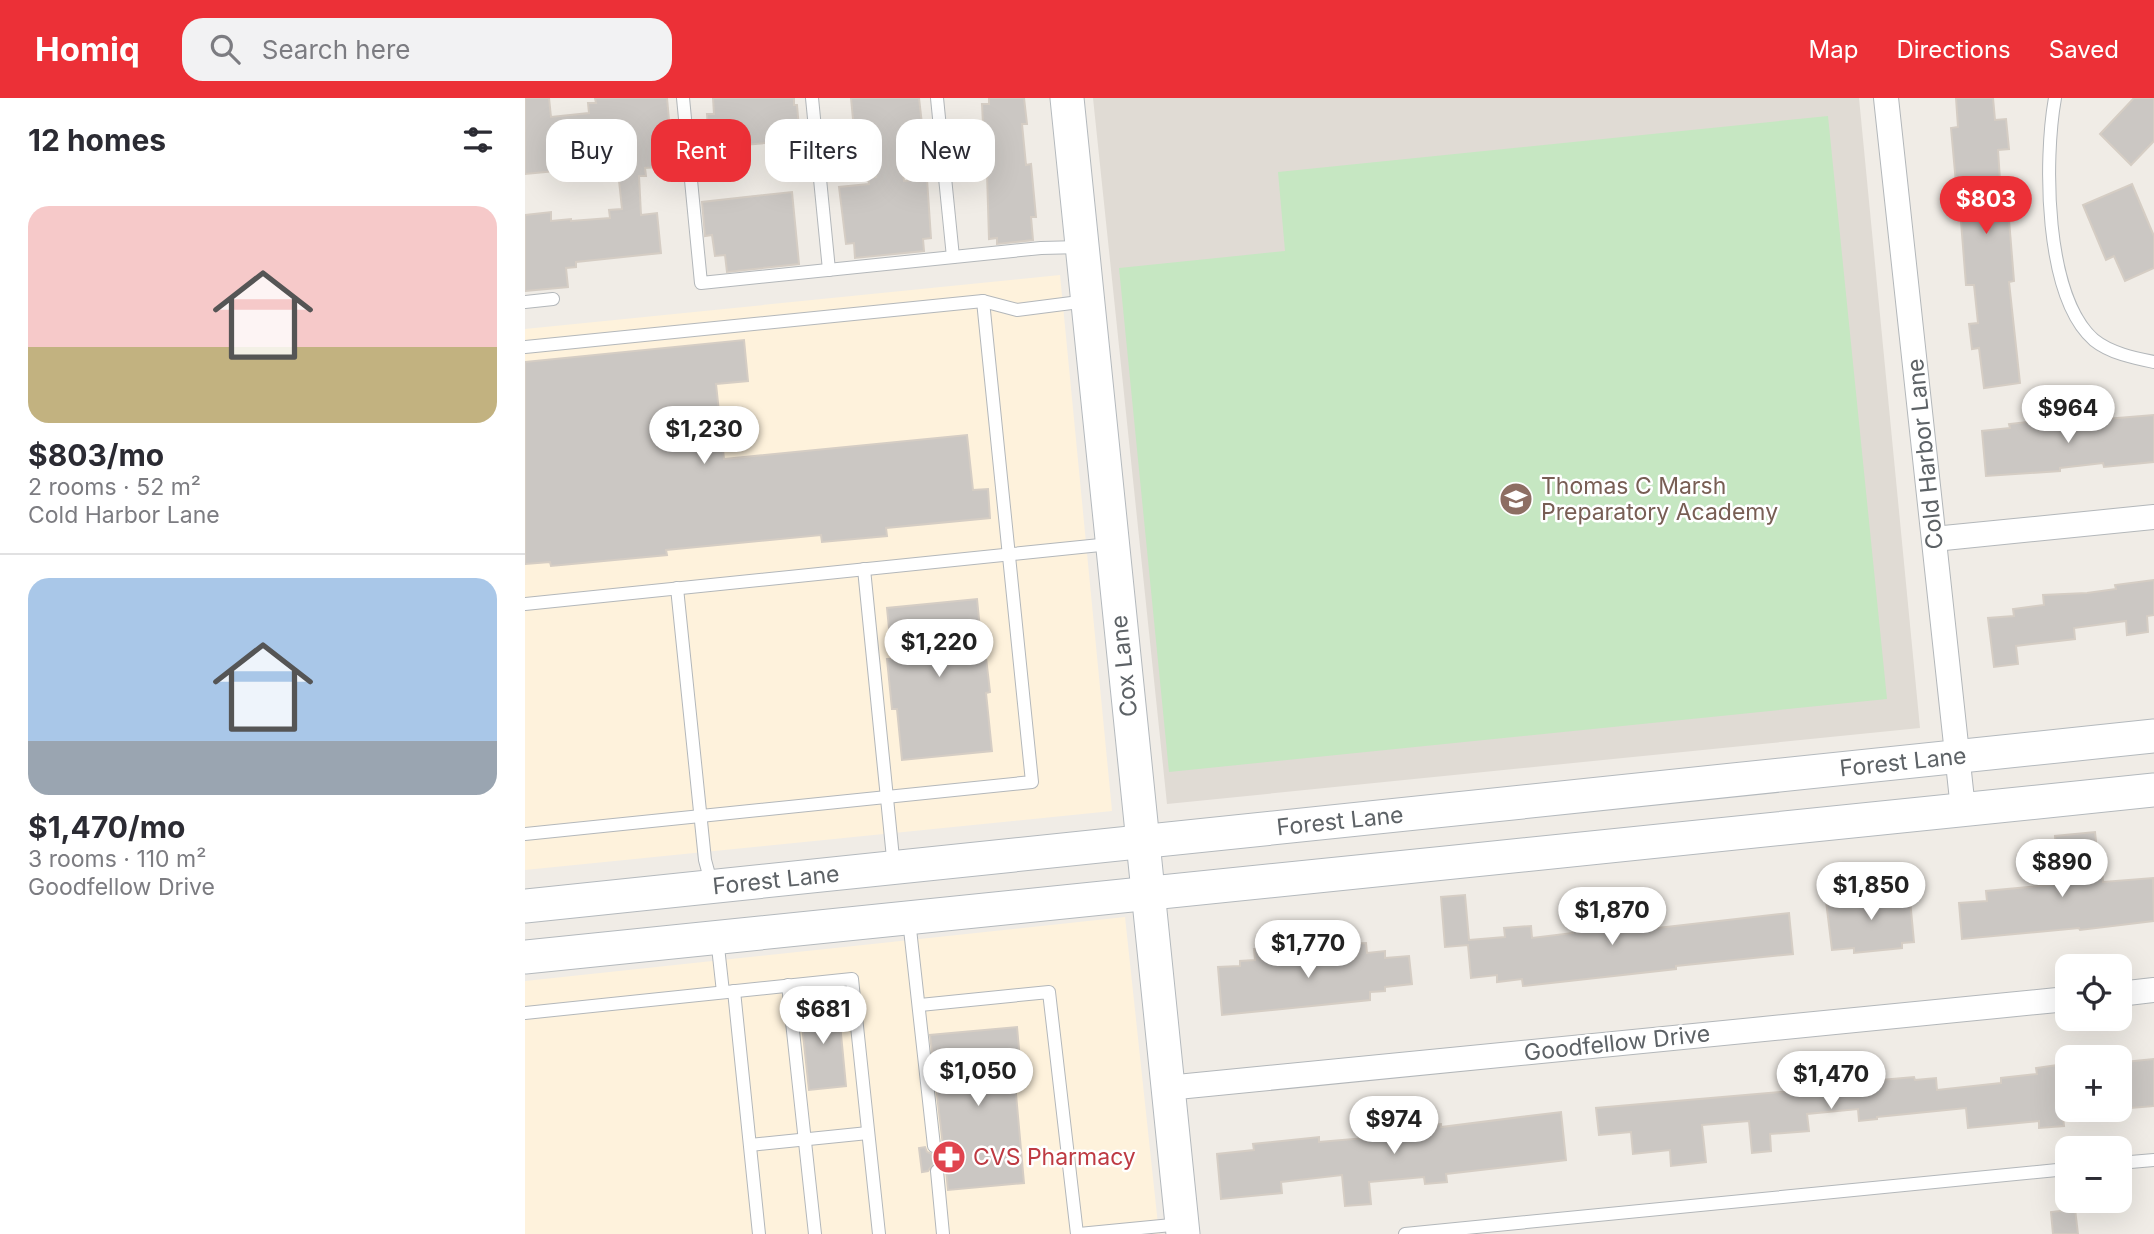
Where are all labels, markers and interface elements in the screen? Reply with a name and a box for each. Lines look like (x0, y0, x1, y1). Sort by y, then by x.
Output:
search box (182, 18, 672, 81)
text: Homiq (35, 29, 140, 69)
icon: search (206, 30, 244, 68)
text: Search here (262, 34, 410, 65)
text: Map (1809, 35, 1858, 64)
text: Directions (1896, 35, 2011, 64)
text: Saved (2049, 35, 2119, 64)
chip: Buy (546, 119, 637, 182)
chip: Rent (651, 119, 751, 182)
chip: Filters (765, 119, 882, 182)
chip: New (896, 119, 995, 182)
icon: filters (459, 121, 497, 159)
text: 12 homes (28, 122, 166, 158)
pin: $803 (1945, 176, 2027, 236)
text: $803 (1956, 185, 2016, 213)
icon: home (200, 252, 326, 378)
street label: Cold Harbor Lane (1901, 357, 1949, 551)
pin: $964 (2027, 386, 2109, 445)
text: $964 (2038, 394, 2098, 422)
pin: $1,230 (647, 406, 761, 466)
text: $1,230 (665, 415, 743, 443)
text: $803/mo (28, 437, 164, 473)
place label: Thomas C Marsh Preparatory Academy (1541, 472, 1778, 526)
text: 2 rooms · 52 m² (28, 473, 201, 501)
school or university icon: Thomas C Marsh Preparatory Academy (1497, 480, 1535, 518)
text: Cold Harbor Lane (28, 501, 220, 529)
street label: Cox Lane (1105, 614, 1143, 718)
pin: $1,220 (882, 620, 996, 679)
icon: home (200, 624, 326, 750)
text: $1,220 (900, 628, 978, 656)
street label: Forest Lane (1838, 741, 1968, 783)
street label: Forest Lane (1275, 800, 1405, 842)
text: $1,470/mo (28, 809, 186, 845)
pin: $890 (2021, 840, 2103, 899)
text: 3 rooms · 110 m² (28, 845, 206, 873)
text: $890 (2032, 848, 2092, 876)
street label: Forest Lane (711, 859, 841, 901)
pin: $1,850 (1814, 862, 1928, 922)
text: $1,850 (1832, 871, 1910, 899)
text: Goodfellow Drive (28, 873, 215, 901)
pin: $1,870 (1555, 888, 1669, 947)
text: $1,870 (1574, 896, 1650, 924)
pin: $1,770 (1251, 920, 1365, 980)
text: $1,770 (1271, 929, 1345, 957)
map controls (2055, 954, 2132, 1213)
button: locate (2055, 954, 2132, 1031)
pin: $681 (782, 986, 864, 1046)
text: $681 (796, 995, 850, 1023)
street label: Goodfellow Drive (1523, 1019, 1711, 1067)
button: + (2055, 1045, 2132, 1122)
pin: $1,050 (921, 1048, 1035, 1108)
pin: $1,470 (1774, 1052, 1888, 1111)
text: $1,050 (939, 1057, 1017, 1085)
text: $1,470 (1793, 1060, 1869, 1088)
pin: $974 (1353, 1096, 1435, 1156)
text: $974 (1365, 1105, 1423, 1133)
button: − (2055, 1136, 2132, 1213)
pharmacy icon: CVS Pharmacy (930, 1138, 968, 1176)
place label: CVS Pharmacy (973, 1143, 1136, 1171)

